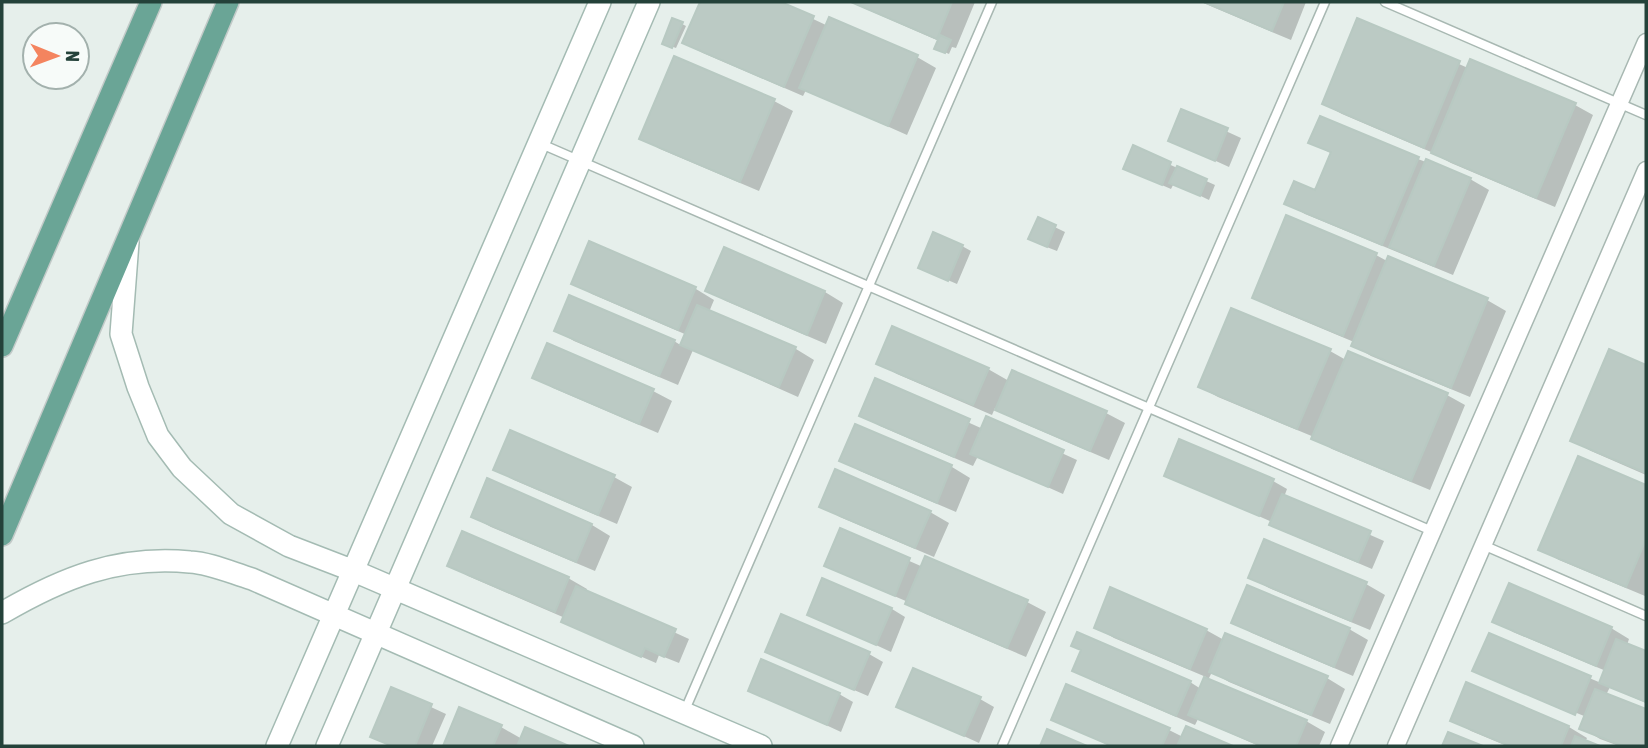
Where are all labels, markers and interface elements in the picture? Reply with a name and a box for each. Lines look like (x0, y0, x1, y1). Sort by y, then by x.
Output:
north arrow (21, 21, 91, 91)
text: N (62, 50, 84, 62)

